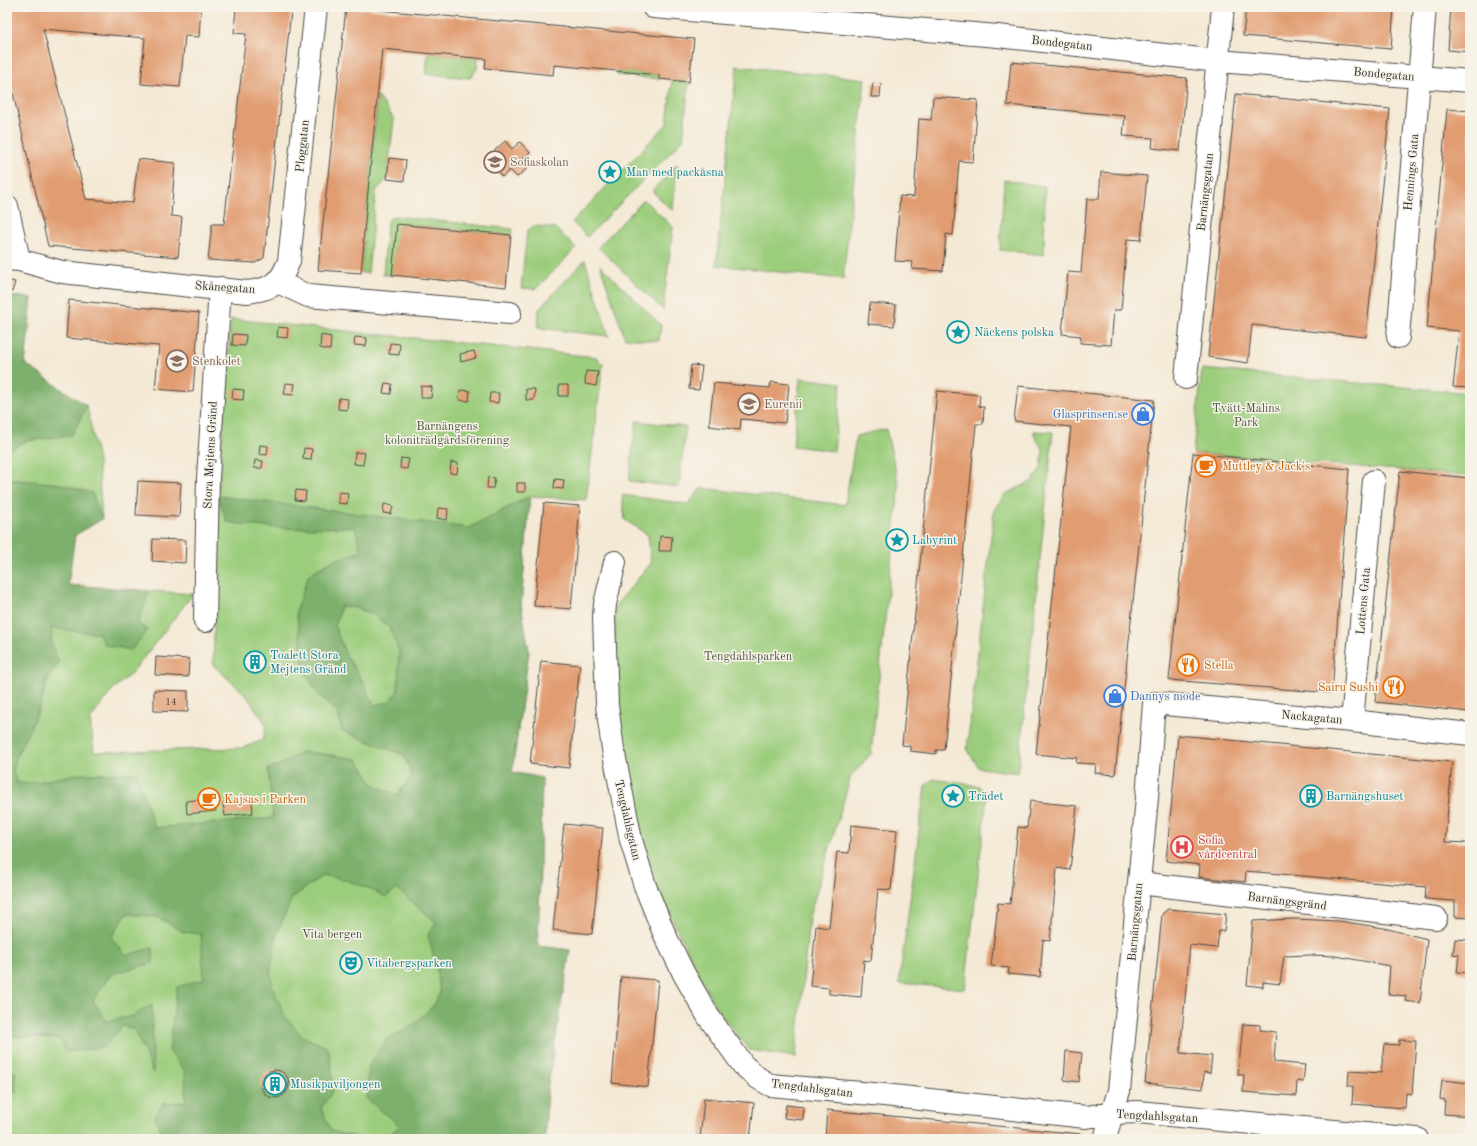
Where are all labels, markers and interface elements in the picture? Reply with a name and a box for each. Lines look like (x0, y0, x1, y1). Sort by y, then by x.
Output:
street label: Bondegatan (1031, 35, 1094, 53)
street label: Bondegatan (1353, 66, 1416, 84)
street label: Ploggatan (294, 119, 312, 173)
street label: Hennings Gata (1403, 133, 1421, 211)
school or university icon: Sofiaskolan (482, 149, 508, 175)
street label: Barnängsgatan (1196, 152, 1216, 232)
place label: Sofiaskolan (510, 157, 569, 169)
place icon: Man med packåsna (597, 159, 623, 185)
place label: Man med packåsna (626, 167, 724, 179)
street label: Skånegatan (194, 280, 256, 296)
place icon: Näckens polska (945, 319, 971, 345)
place label: Näckens polska (974, 327, 1054, 339)
school or university icon: Stenkolet (164, 348, 190, 374)
place label: Stenkolet (192, 356, 241, 368)
school or university icon: Eurenii (736, 391, 762, 417)
place label: Eurenii (764, 399, 802, 411)
street label: Stora Mejtens Gränd (202, 401, 220, 509)
shop icon: Glasprinsen.se (1130, 401, 1156, 427)
park label: Tvätt-Malins Park (1212, 403, 1280, 429)
place label: Glasprinsen.se (1053, 409, 1128, 421)
park label: Barnängens koloniträdgårdsförening (385, 421, 510, 447)
cafe icon: Muttley & Jack's (1193, 453, 1219, 479)
place label: Muttley & Jack's (1222, 461, 1310, 473)
place icon: Labyrint (884, 527, 910, 553)
place label: Labyrint (912, 535, 957, 547)
street label: Lottens Gata (1355, 567, 1373, 635)
building icon: Toalett Stora Mejtens Gränd (242, 649, 268, 675)
place label: Toalett Stora Mejtens Gränd (270, 650, 346, 676)
park label: Tengdahlsparken (704, 651, 793, 663)
restaurant icon: Stella (1175, 652, 1201, 678)
place label: Stella (1204, 660, 1234, 672)
restaurant icon: Sairu Sushi (1381, 674, 1407, 700)
place label: Sairu Sushi (1318, 682, 1378, 694)
shop icon: Dannys mode (1102, 683, 1128, 709)
place label: Dannys mode (1130, 691, 1201, 703)
house number: 14 (165, 697, 177, 707)
street label: Nackagatan (1281, 709, 1344, 727)
street label: Tengdahlsgatan (612, 779, 642, 862)
place icon: Trädet (940, 783, 966, 809)
building icon: Barnängshuset (1298, 783, 1324, 809)
cafe icon: Kajsas i Parken (196, 786, 222, 812)
place label: Trädet (968, 791, 1003, 803)
place label: Barnängshuset (1326, 791, 1404, 803)
place label: Kajsas i Parken (224, 794, 306, 806)
hospital icon: Sofia vårdcentral (1169, 834, 1195, 860)
place label: Sofia vårdcentral (1198, 835, 1257, 861)
street label: Barnängsgatan (1127, 882, 1145, 962)
street label: Barnängsgränd (1247, 891, 1327, 913)
park label: Vita bergen (302, 929, 363, 941)
theatre icon: Vitabergsparken (338, 950, 364, 976)
place label: Vitabergsparken (366, 958, 452, 970)
building icon: Musikpaviljongen (262, 1071, 288, 1097)
street label: Tengdahlsgatan (770, 1078, 854, 1100)
place label: Musikpaviljongen (290, 1079, 381, 1091)
street label: Tengdahlsgatan (1115, 1109, 1199, 1125)

